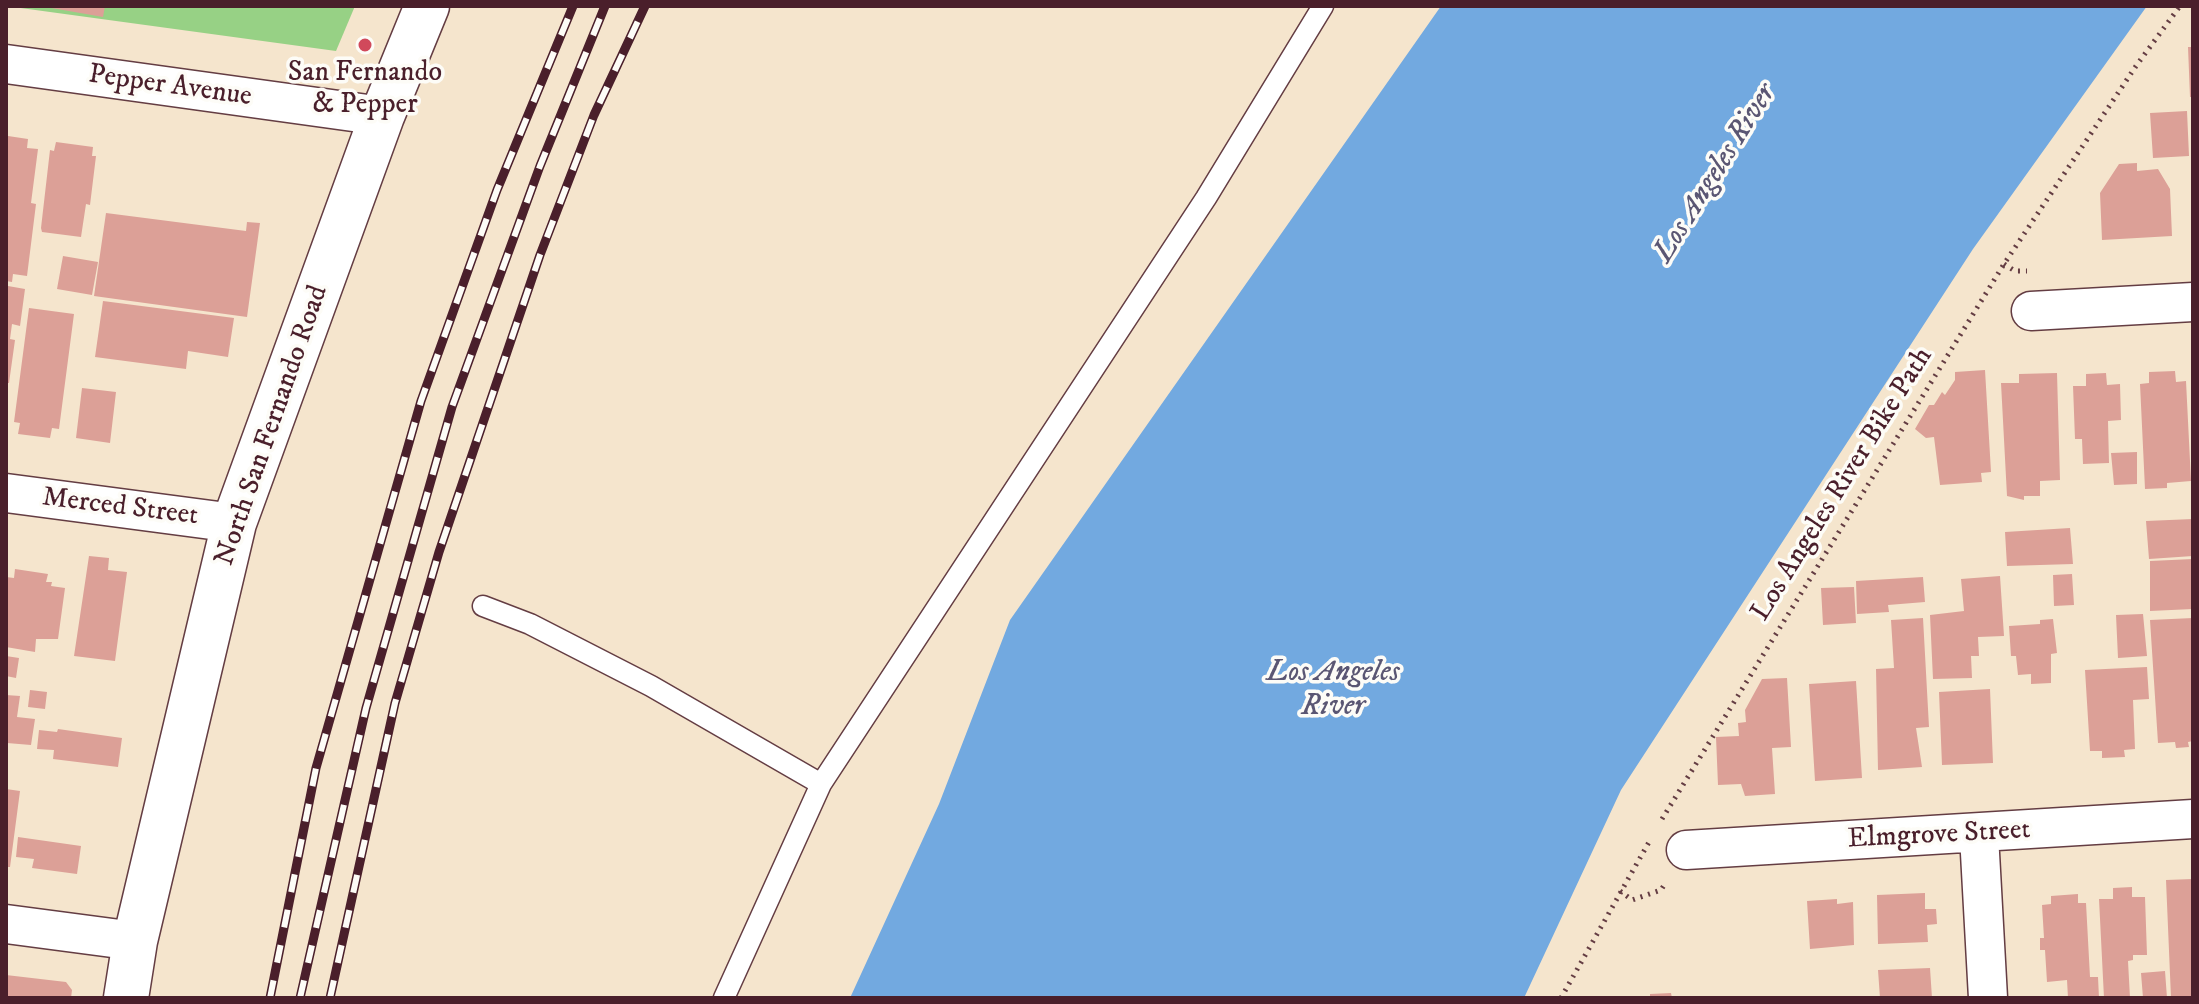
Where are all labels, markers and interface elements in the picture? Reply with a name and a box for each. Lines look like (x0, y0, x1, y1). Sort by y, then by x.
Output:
marker: San Fernando & Pepper (356, 36, 374, 54)
place label: San Fernando & Pepper (288, 57, 442, 123)
street label: Pepper Avenue (86, 59, 254, 115)
water label: Los Angeles River (1647, 78, 1785, 270)
street label: North San Fernando Road (209, 281, 337, 571)
street label: Los Angeles River Bike Path (1745, 342, 1941, 628)
street label: Merced Street (40, 482, 200, 534)
water label: Los Angeles River (1266, 656, 1400, 726)
street label: Elmgrove Street (1847, 814, 2031, 858)

